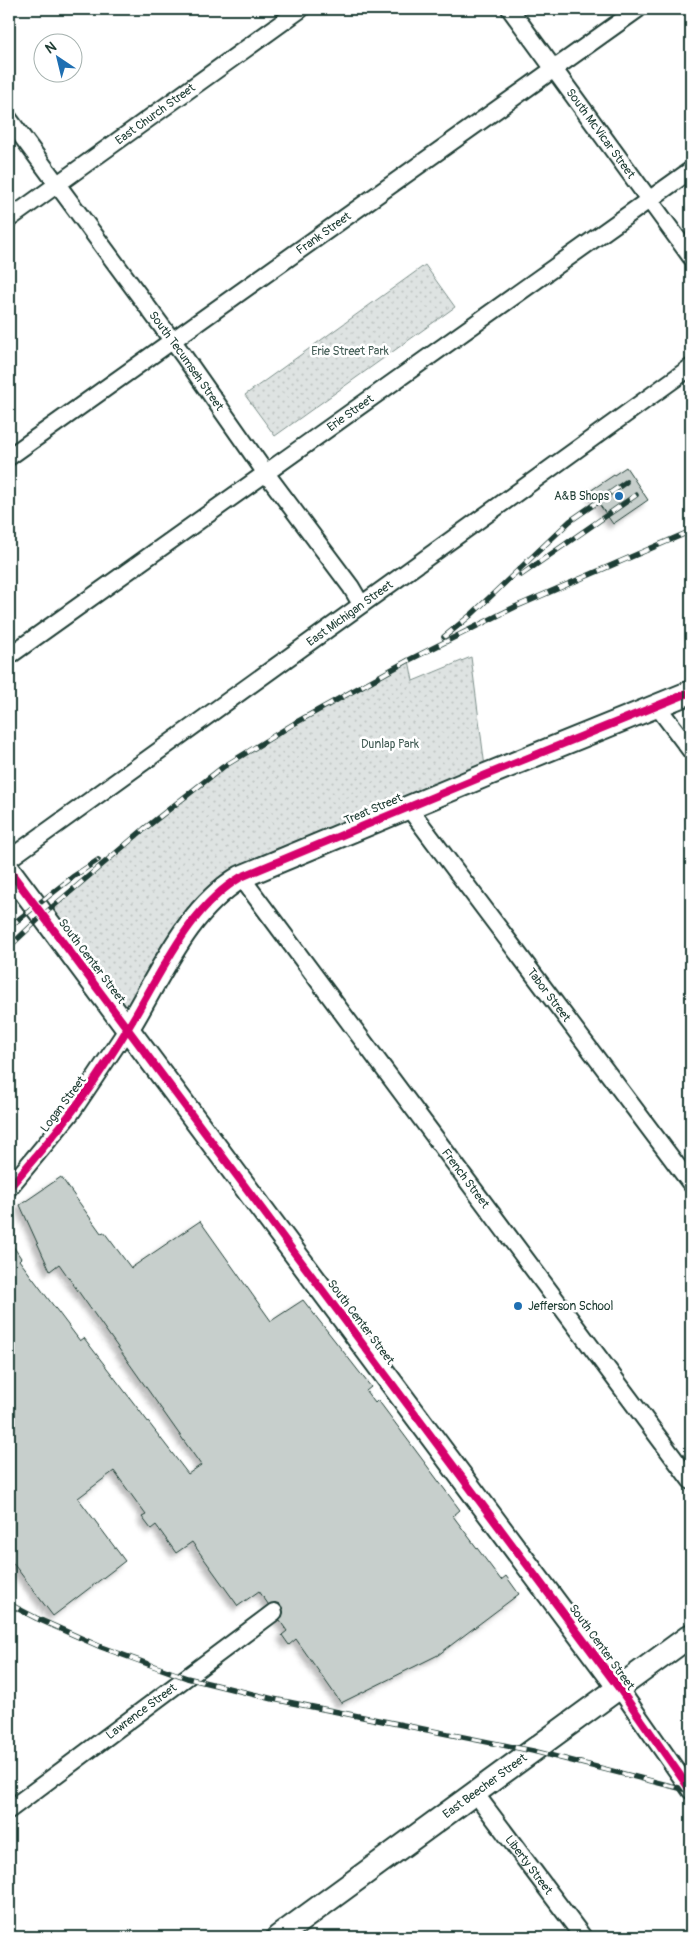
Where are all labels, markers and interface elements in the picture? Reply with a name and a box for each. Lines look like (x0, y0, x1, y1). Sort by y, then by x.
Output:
north arrow (32, 32, 82, 82)
text: N (42, 38, 60, 57)
street label: East Church Street (112, 80, 198, 148)
street label: South McVicar Street (563, 86, 638, 182)
street label: Frank Street (293, 209, 354, 258)
street label: South Tecumseh Street (145, 308, 227, 414)
park label: Erie Street Park (311, 344, 389, 359)
street label: Erie Street (324, 391, 377, 435)
place label: A&B Shops (554, 489, 610, 504)
marker: A&B Shops (613, 490, 625, 502)
street label: East Michigan Street (304, 577, 396, 650)
park label: Dunlap Park (361, 737, 419, 752)
street label: Treat Street (342, 790, 405, 828)
street label: South Center Street (55, 916, 129, 1007)
street label: Tabor Street (524, 965, 574, 1025)
street label: Logan Street (37, 1073, 89, 1135)
street label: French Street (438, 1146, 492, 1212)
street label: South Center Street (324, 1277, 398, 1368)
place label: Jefferson School (528, 1299, 613, 1314)
marker: Jefferson School (512, 1300, 524, 1312)
street label: South Center Street (565, 1601, 638, 1693)
street label: Lawrence Street (103, 1680, 180, 1743)
street label: East Beecher Street (440, 1750, 530, 1822)
street label: Liberty Street (502, 1833, 556, 1898)

